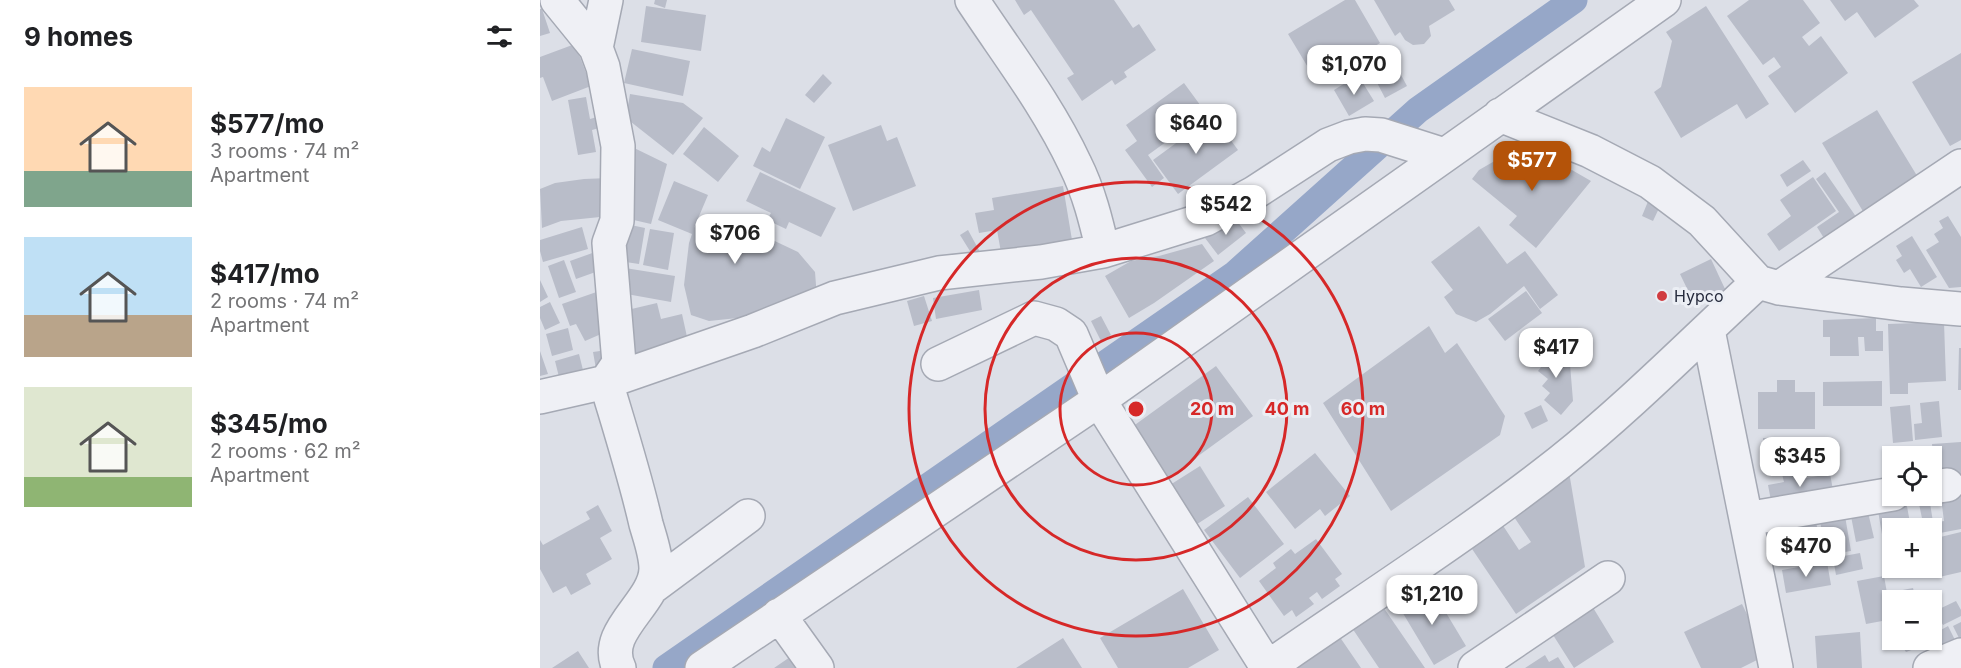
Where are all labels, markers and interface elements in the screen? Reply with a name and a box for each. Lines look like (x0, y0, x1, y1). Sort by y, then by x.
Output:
icon: filters (483, 20, 516, 53)
text: 9 homes (24, 21, 133, 52)
pin: $1,070 (1305, 45, 1403, 96)
text: $1,070 (1321, 52, 1387, 76)
pin: $640 (1160, 104, 1232, 155)
text: $577/mo (210, 108, 324, 139)
icon: home (72, 111, 144, 183)
text: $640 (1169, 111, 1223, 135)
text: 3 rooms · 74 m² (210, 139, 359, 163)
pin: $577 (1496, 141, 1568, 192)
text: $577 (1507, 148, 1557, 172)
text: Apartment (210, 163, 309, 187)
pin: $542 (1190, 185, 1262, 236)
text: $542 (1200, 192, 1252, 216)
pin: $706 (699, 214, 771, 265)
text: $706 (710, 221, 760, 245)
text: $417/mo (210, 258, 320, 289)
icon: home (72, 261, 144, 333)
place label: Hypco (1674, 286, 1724, 306)
text: 2 rooms · 74 m² (210, 289, 359, 313)
marker: Hypco (1655, 289, 1669, 303)
text: Apartment (210, 313, 309, 337)
pin: $417 (1520, 328, 1592, 379)
text: $417 (1533, 335, 1579, 359)
text: 20 m (1190, 398, 1234, 419)
text: 40 m (1265, 398, 1310, 419)
text: 60 m (1341, 398, 1385, 419)
centre of rings (1126, 399, 1146, 419)
text: $345/mo (210, 408, 328, 439)
icon: home (72, 411, 144, 483)
pin: $345 (1764, 437, 1836, 488)
text: 2 rooms · 62 m² (210, 439, 361, 463)
text: $345 (1774, 444, 1826, 468)
map controls (1882, 446, 1942, 650)
button: locate (1882, 446, 1942, 506)
text: Apartment (210, 463, 309, 487)
button: + (1882, 518, 1942, 578)
pin: $470 (1770, 527, 1842, 578)
text: $470 (1780, 534, 1832, 558)
pin: $1,210 (1383, 575, 1481, 626)
text: $1,210 (1400, 582, 1464, 606)
button: − (1882, 590, 1942, 650)

